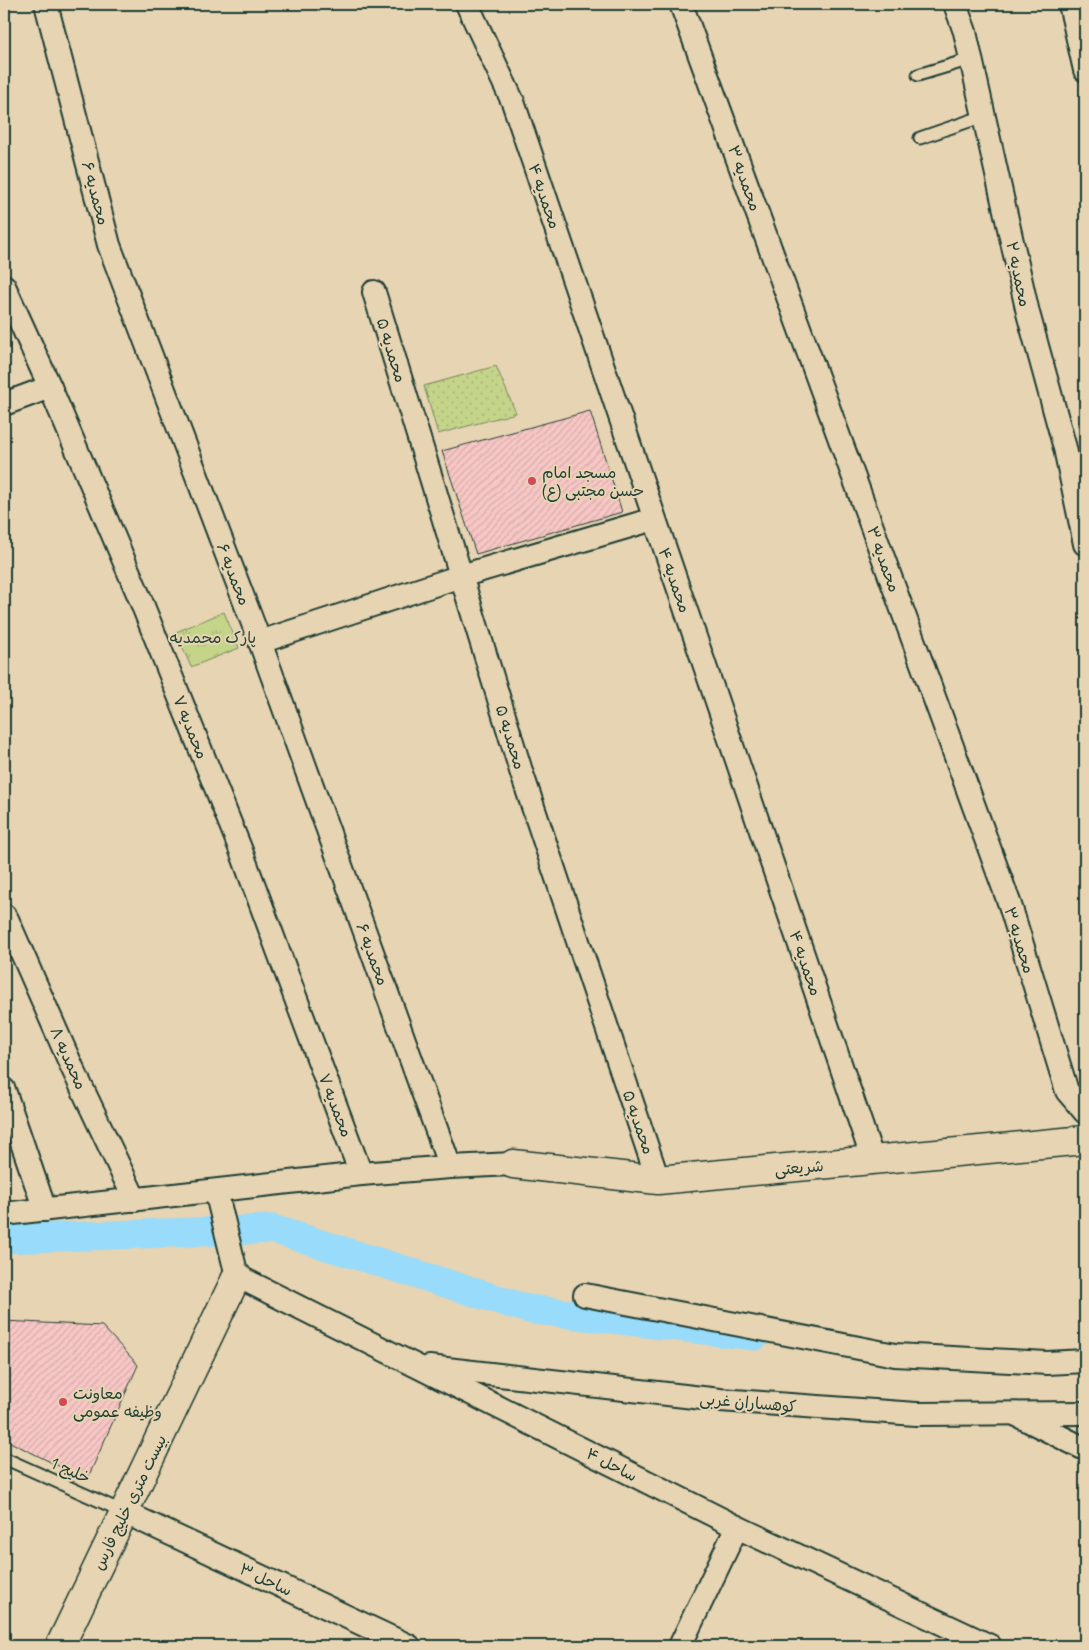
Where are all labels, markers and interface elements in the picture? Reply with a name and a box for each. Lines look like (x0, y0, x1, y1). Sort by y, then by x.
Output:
street label: محمدیه ۳ (724, 142, 766, 214)
street label: محمدیه ۶ (78, 159, 114, 227)
street label: محمدیه ۴ (525, 161, 565, 231)
street label: محمدیه ۲ (1002, 240, 1036, 308)
street label: محمدیه ۵ (373, 315, 411, 385)
place label: مسجد امام حسن مجتبی (ع) (542, 462, 644, 502)
marker: مسجد امام حسن مجتبی (ع) (526, 475, 538, 487)
street label: محمدیه ۳ (863, 523, 905, 595)
street label: محمدیه ۶ (213, 540, 255, 608)
street label: محمدیه ۴ (655, 545, 695, 615)
park label: پارک محمدیه (170, 627, 256, 648)
street label: محمدیه ۷ (169, 692, 213, 762)
street label: محمدیه ۵ (492, 702, 530, 772)
street label: محمدیه ۳ (1000, 904, 1040, 976)
street label: محمدیه ۶ (352, 920, 394, 988)
street label: محمدیه ۴ (786, 928, 826, 998)
street label: محمدیه ۸ (46, 1023, 92, 1093)
street label: محمدیه ۷ (315, 1070, 357, 1140)
street label: محمدیه ۵ (619, 1087, 659, 1157)
street label: شریعتی (774, 1155, 824, 1180)
place label: معاونت وظیفه عمومی (73, 1383, 162, 1422)
street label: کوهساران غربی (699, 1388, 797, 1417)
marker: معاونت وظیفه عمومی (57, 1396, 69, 1408)
street label: بیست متری خلیج فارس (88, 1431, 171, 1573)
street label: ساحل ۴ (583, 1443, 641, 1485)
street label: خليج 1 (48, 1453, 94, 1488)
street label: ساحل ۳ (236, 1558, 296, 1600)

